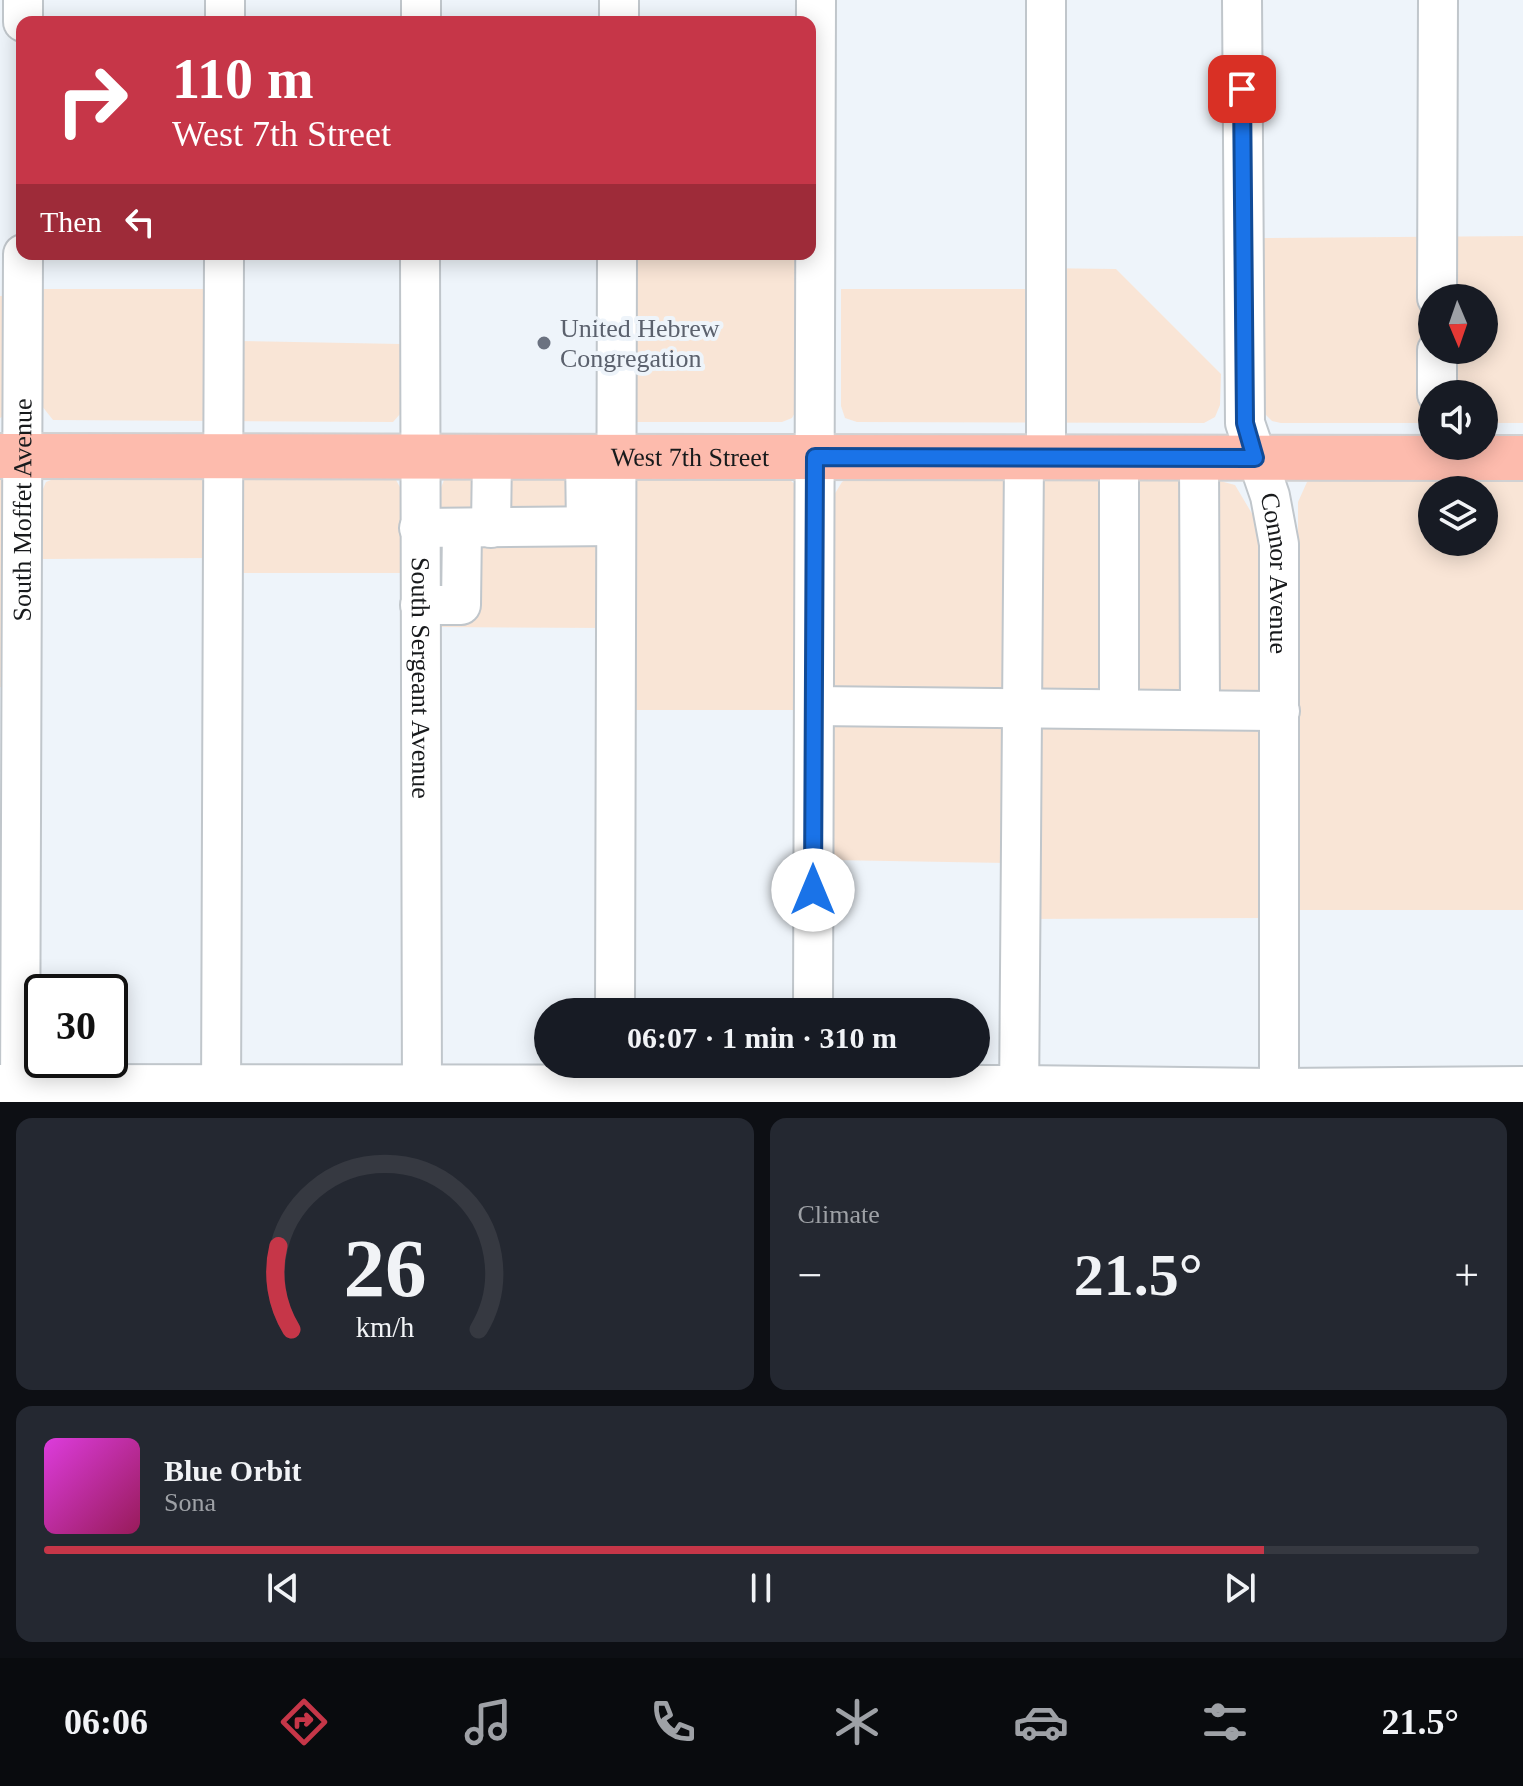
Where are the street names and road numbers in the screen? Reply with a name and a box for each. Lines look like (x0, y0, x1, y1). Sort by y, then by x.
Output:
street label: South Moffet Avenue (7, 398, 37, 622)
street label: West 7th Street (611, 442, 770, 472)
street label: Connor Avenue (1255, 490, 1294, 654)
street label: South Sergeant Avenue (406, 557, 436, 799)

